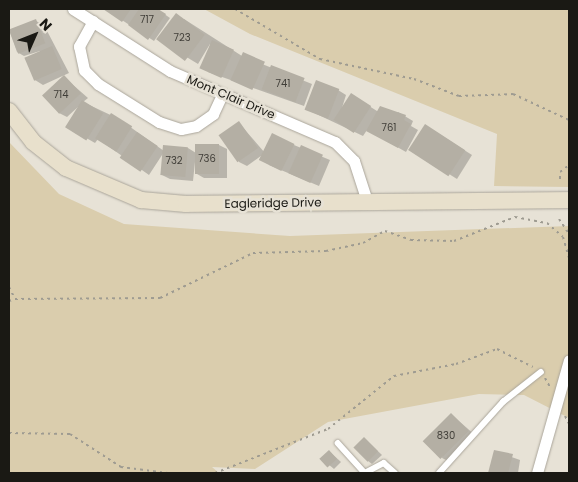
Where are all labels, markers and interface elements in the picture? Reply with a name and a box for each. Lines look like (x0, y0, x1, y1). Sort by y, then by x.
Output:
north arrow (10, 10, 60, 60)
text: N (35, 14, 57, 35)
house number: 717 (140, 14, 154, 26)
house number: 723 (173, 32, 191, 44)
street label: Mont Clair Drive (185, 72, 277, 122)
house number: 741 (276, 78, 290, 90)
house number: 714 (54, 89, 68, 101)
house number: 761 (381, 122, 397, 134)
house number: 736 (198, 153, 216, 165)
house number: 732 (165, 155, 183, 167)
street label: Eagleridge Drive (224, 195, 322, 211)
house number: 830 (437, 430, 455, 442)

